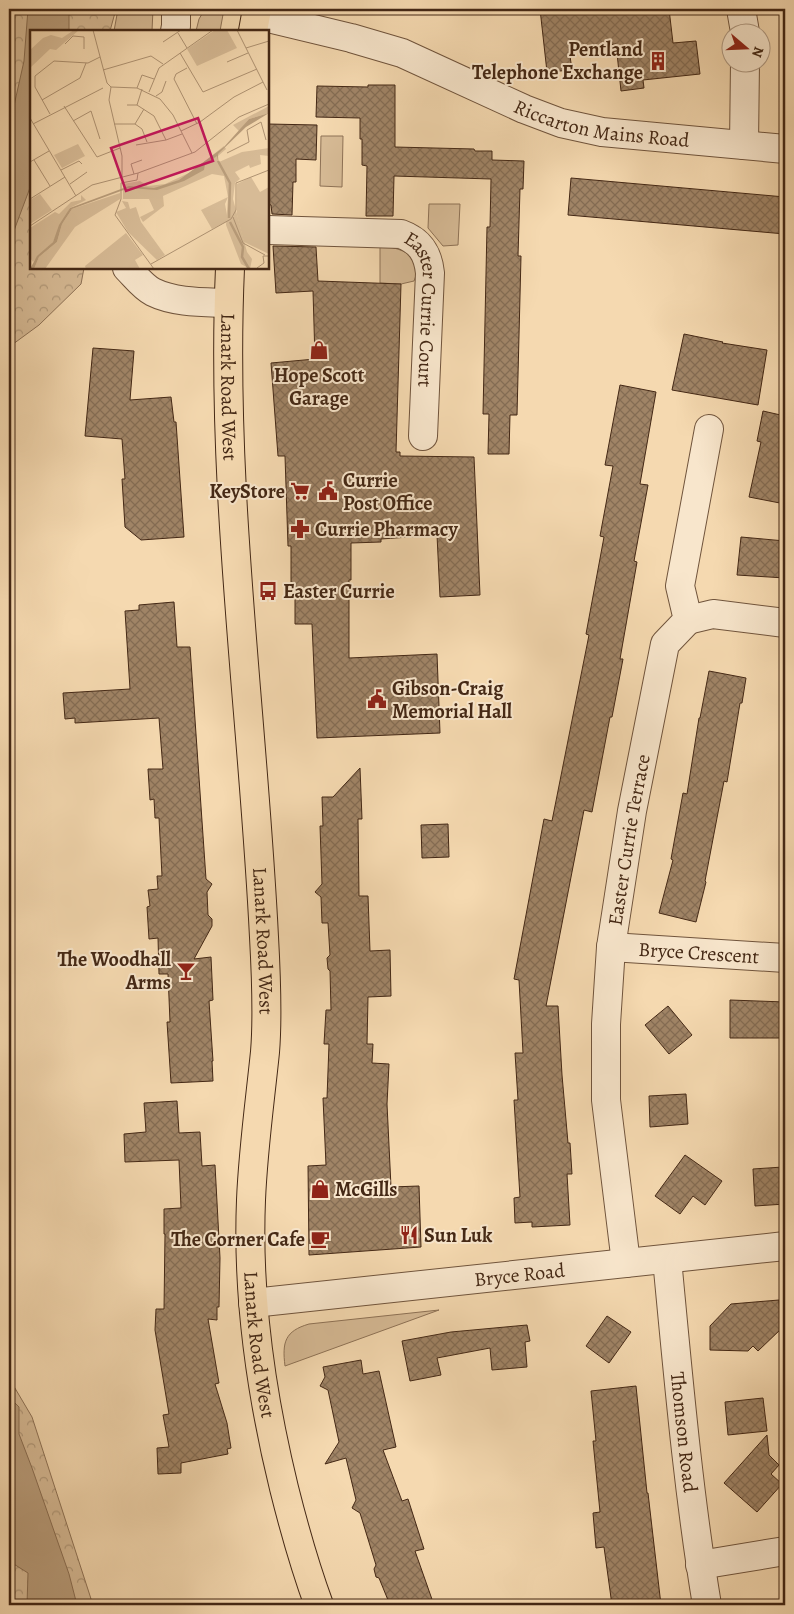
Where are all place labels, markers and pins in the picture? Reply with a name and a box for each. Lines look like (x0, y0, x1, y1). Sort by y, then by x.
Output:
place label: Pentland Telephone Exchange (472, 36, 643, 86)
building icon: Pentland Telephone Exchange (647, 50, 669, 72)
shop icon: Hope Scott Garage (308, 339, 330, 361)
place label: Hope Scott Garage (274, 362, 365, 412)
place label: Currie Post Office (343, 467, 432, 517)
place label: KeyStore (209, 478, 285, 505)
supermarket icon: KeyStore (289, 480, 311, 502)
public building icon: Currie Post Office (317, 480, 339, 502)
place label: Currie Pharmacy (315, 516, 458, 543)
pharmacy icon: Currie Pharmacy (289, 518, 311, 540)
place label: Easter Currie (283, 578, 395, 605)
bus stop icon: Easter Currie (257, 580, 279, 602)
place label: Gibson-Craig Memorial Hall (392, 675, 513, 725)
public building icon: Gibson-Craig Memorial Hall (366, 688, 388, 710)
place label: The Woodhall Arms (57, 946, 172, 996)
bar icon: The Woodhall Arms (175, 960, 197, 982)
place label: McGills (335, 1176, 397, 1203)
shop icon: McGills (309, 1178, 331, 1200)
place label: Sun Luk (424, 1222, 493, 1249)
restaurant icon: Sun Luk (398, 1224, 420, 1246)
place label: The Corner Cafe (171, 1226, 305, 1253)
cafe icon: The Corner Cafe (309, 1228, 331, 1250)

